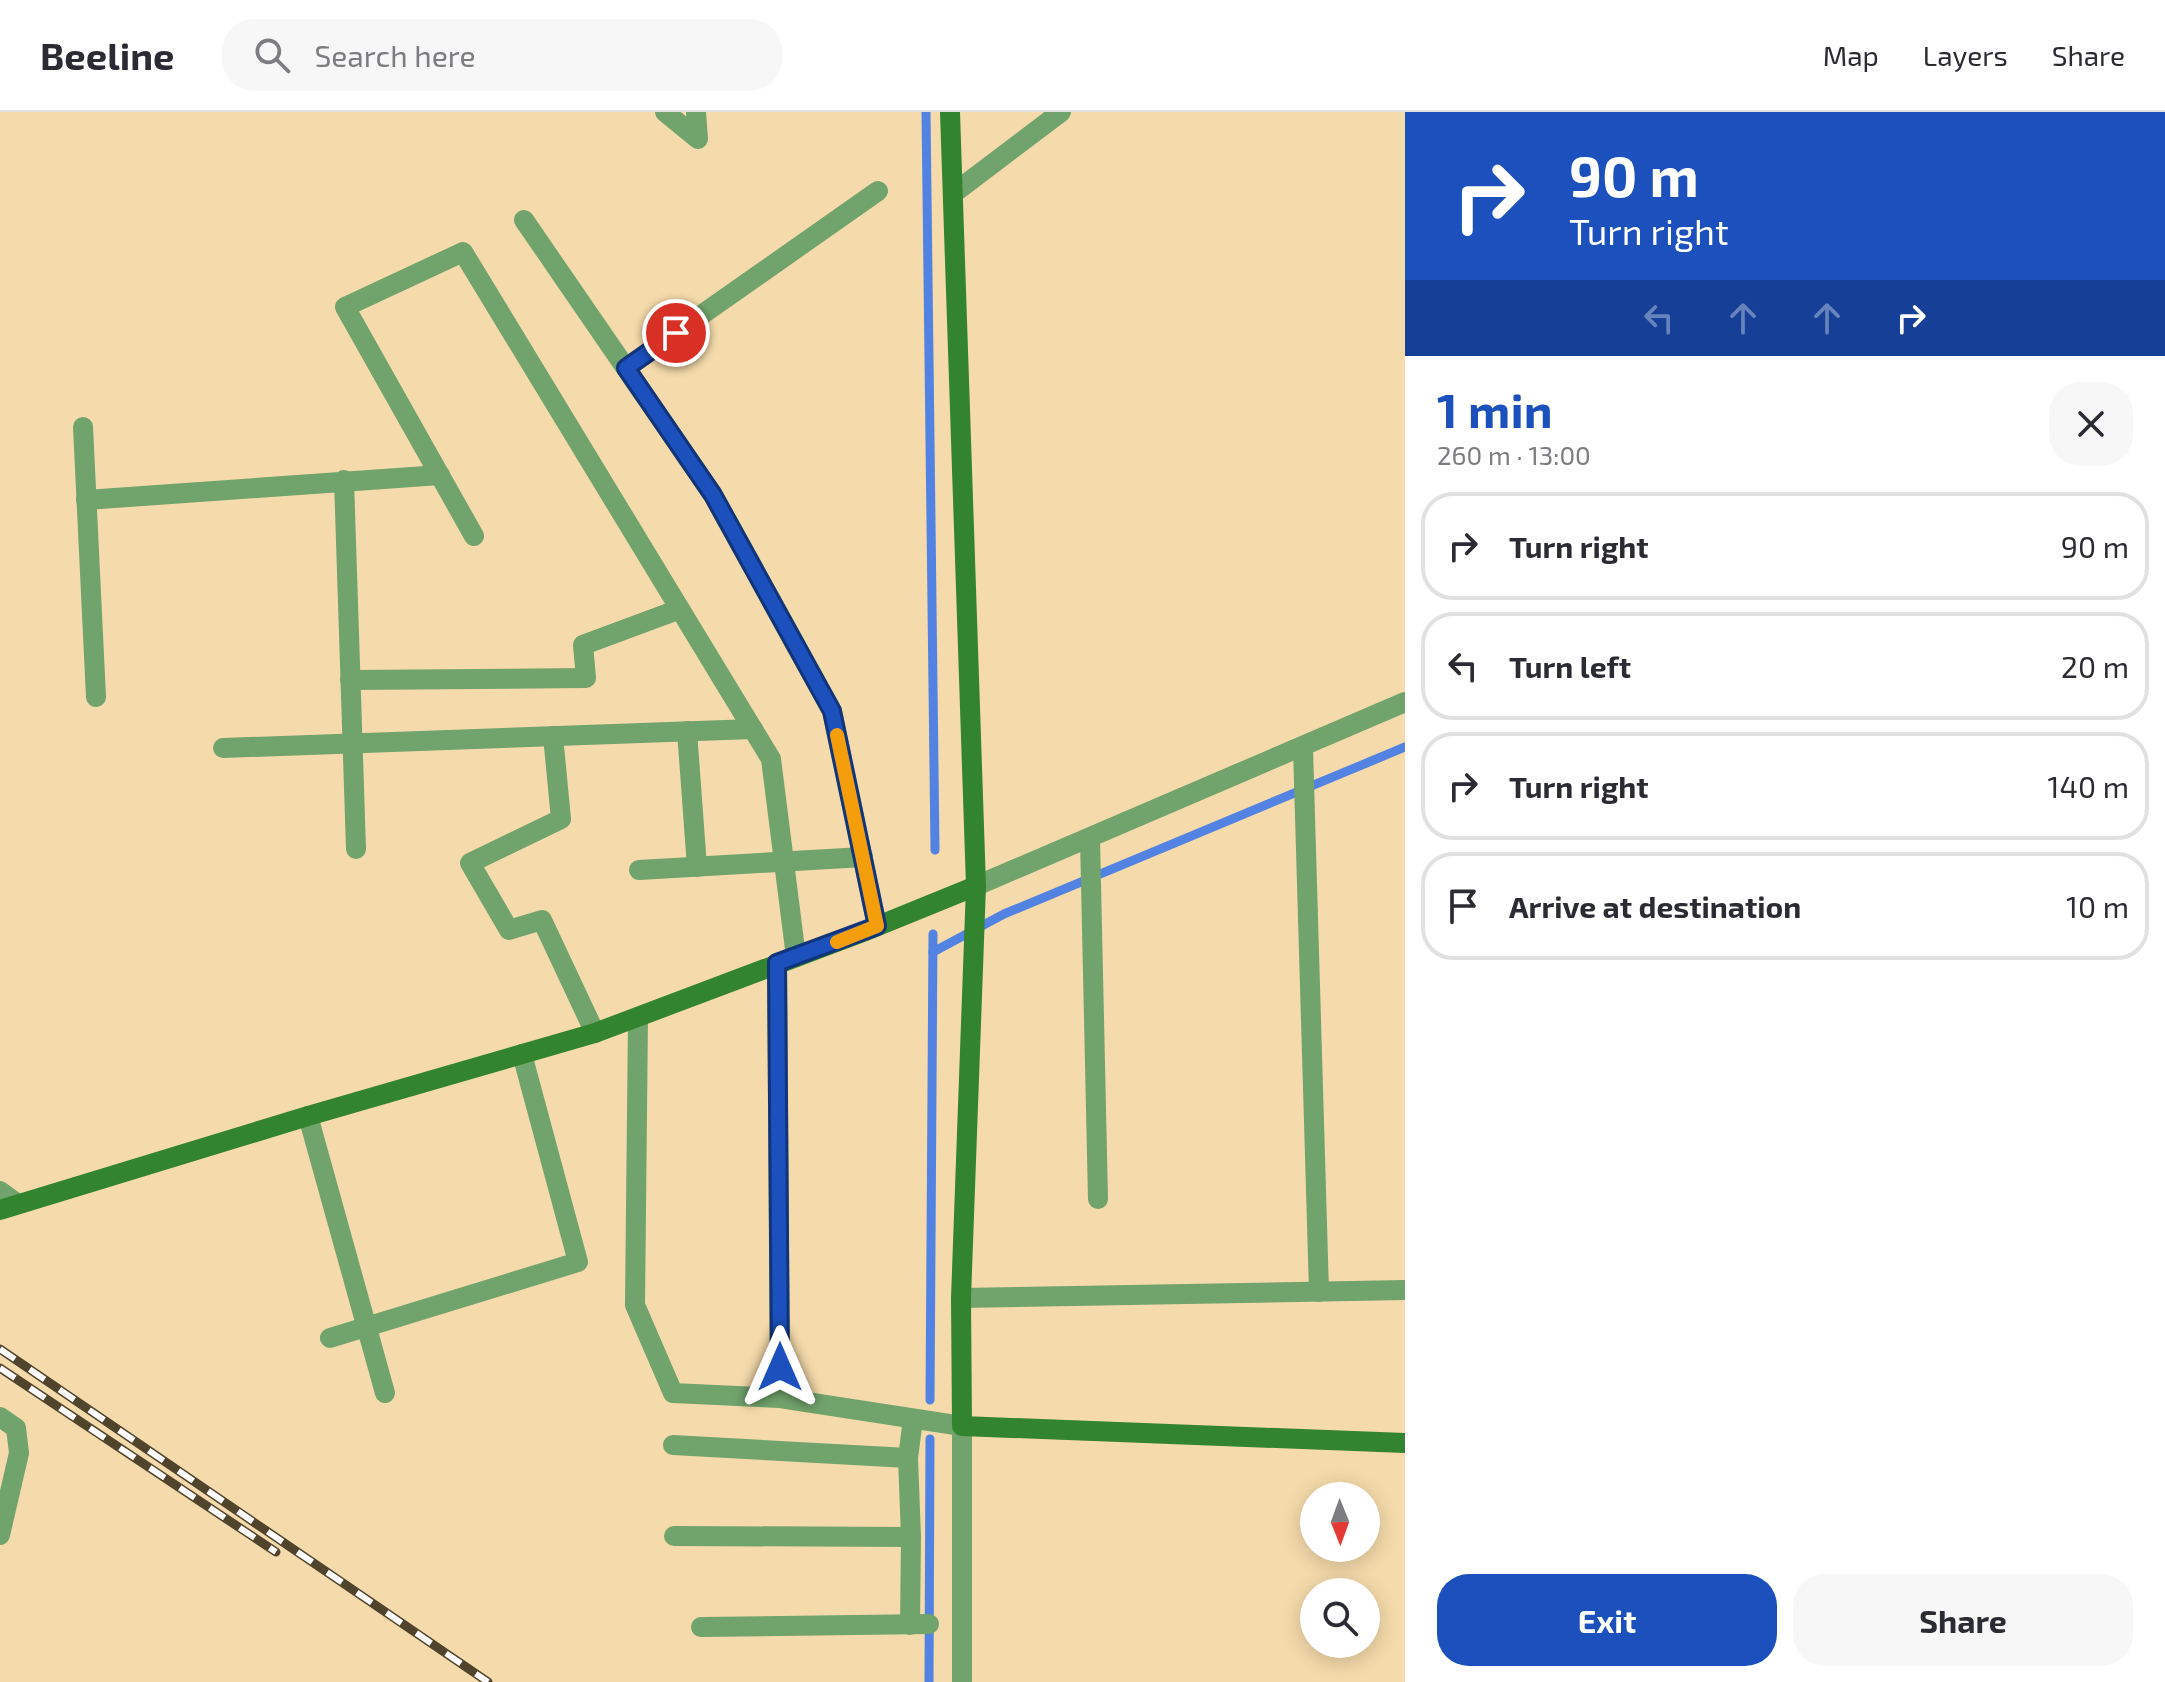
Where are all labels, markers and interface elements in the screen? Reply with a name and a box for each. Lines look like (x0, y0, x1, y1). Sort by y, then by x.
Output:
search box (222, 19, 782, 91)
text: Beeline (40, 32, 174, 78)
icon: search (250, 33, 294, 77)
text: Search here (314, 37, 476, 73)
text: Map (1823, 38, 1879, 72)
text: Layers (1923, 38, 2008, 72)
text: Share (2052, 38, 2125, 72)
text: 90 m (1569, 141, 1699, 208)
icon: right (1437, 144, 1541, 248)
text: Turn right (1569, 209, 1729, 252)
icon: left (1637, 296, 1681, 340)
icon: ahead (1721, 296, 1765, 340)
icon: ahead (1805, 296, 1849, 340)
icon: right (1889, 296, 1933, 340)
pin (642, 299, 710, 367)
icon: arrive (654, 311, 698, 355)
text: 1 min (1437, 380, 1553, 438)
button: close (2049, 382, 2133, 466)
text: 260 m · 13:00 (1437, 439, 1591, 470)
icon: right (1441, 524, 1485, 568)
text: Turn right (1509, 528, 1649, 564)
text: 90 m (2061, 528, 2129, 564)
icon: left (1441, 644, 1485, 688)
text: Turn left (1509, 648, 1631, 684)
text: 20 m (2061, 648, 2129, 684)
icon: right (1441, 764, 1485, 808)
text: Turn right (1509, 768, 1649, 804)
text: 140 m (2048, 768, 2129, 804)
icon: arrive (1441, 884, 1485, 928)
text: Arrive at destination (1509, 888, 1801, 924)
text: 10 m (2066, 888, 2129, 924)
position arrow (738, 1325, 822, 1409)
north arrow (1300, 1482, 1380, 1562)
map controls (1300, 1482, 1380, 1658)
button: Exit (1437, 1574, 1777, 1666)
button: Share (1793, 1574, 2133, 1666)
button: search (1300, 1578, 1380, 1658)

